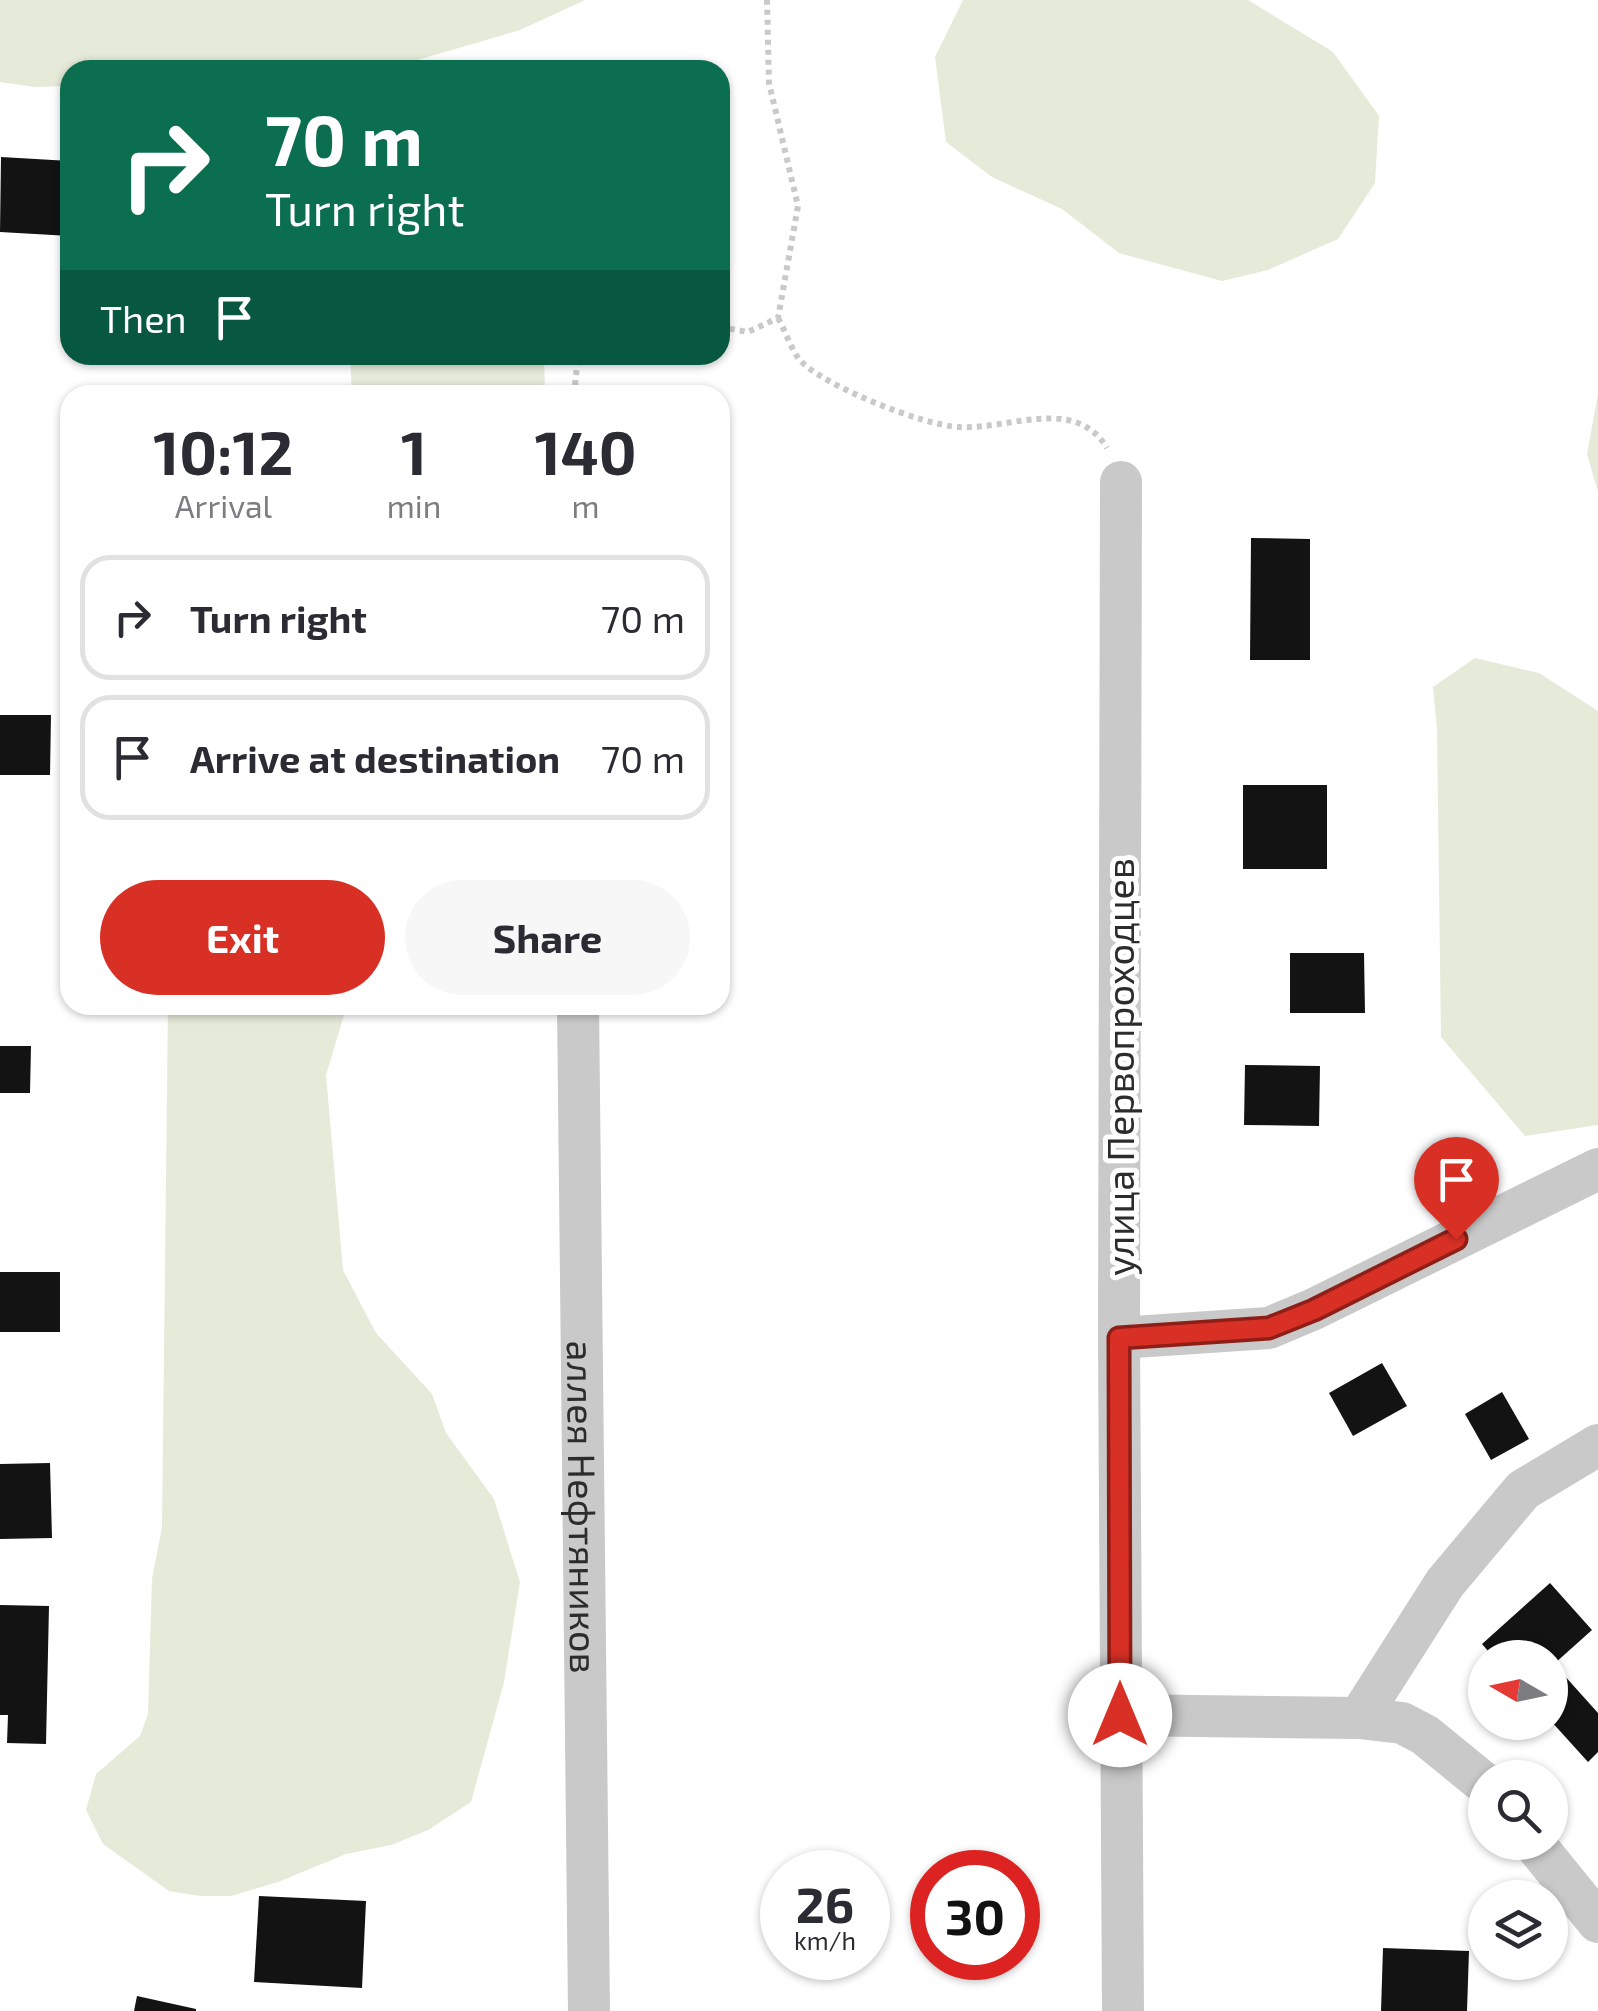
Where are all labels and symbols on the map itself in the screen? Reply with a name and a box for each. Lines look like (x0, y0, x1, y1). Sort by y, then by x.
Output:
street label: улица Первопроходцев (1096, 858, 1142, 1276)
pin (1414, 1137, 1499, 1240)
street label: аллея Нефтяников (559, 1340, 608, 1674)
north arrow (1468, 1640, 1568, 1740)
position arrow (1068, 1663, 1172, 1767)
speed limit sign: 30 (910, 1850, 1040, 1980)

